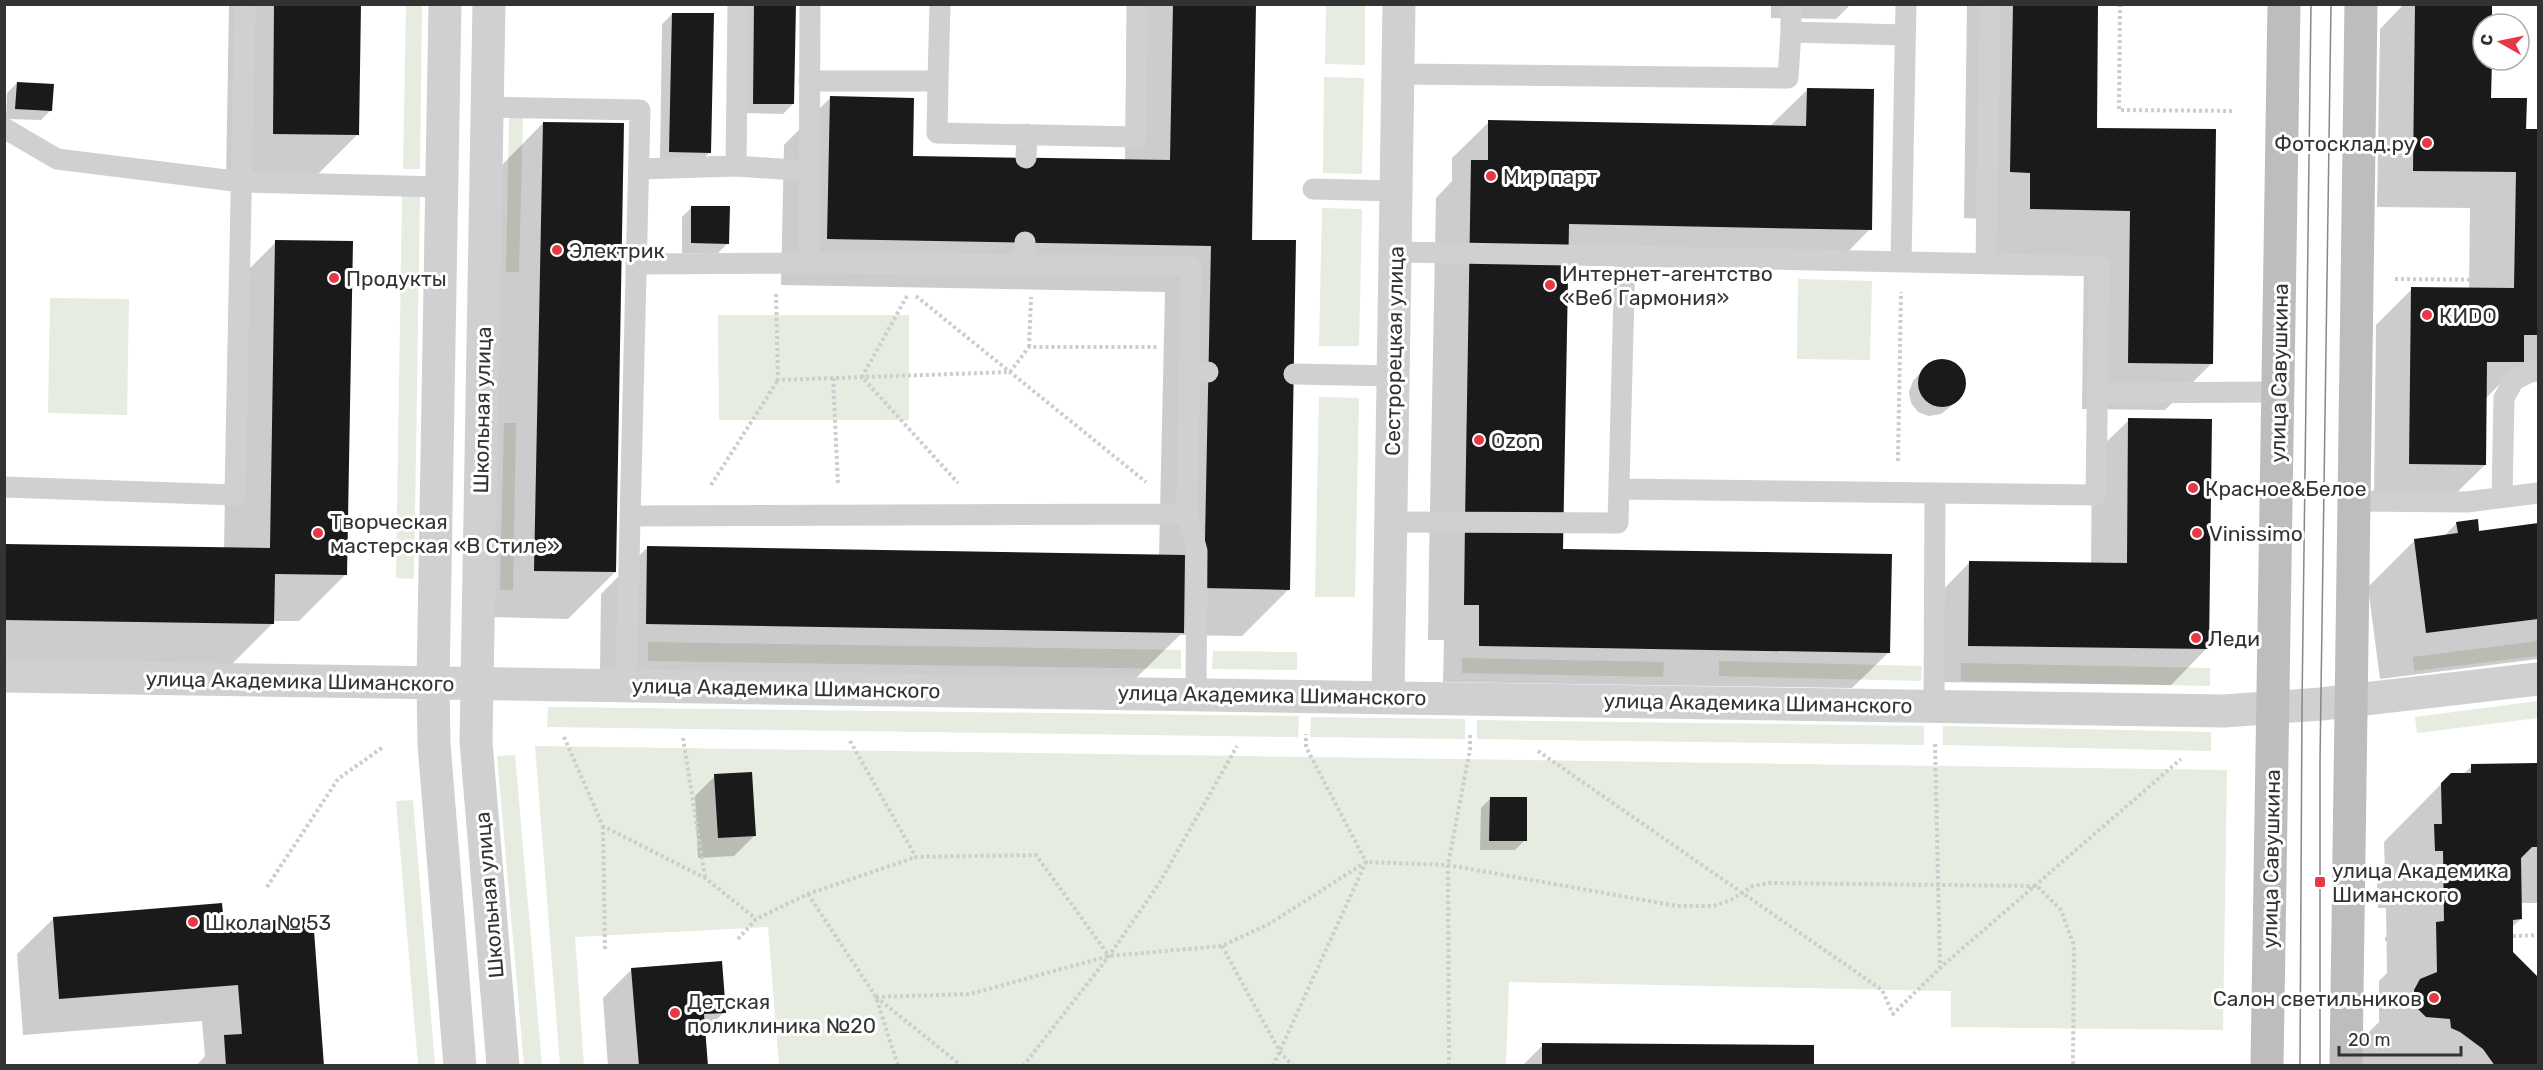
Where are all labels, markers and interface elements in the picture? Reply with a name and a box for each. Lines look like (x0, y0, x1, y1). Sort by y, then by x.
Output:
north arrow (2471, 12, 2531, 72)
text: С (2476, 33, 2497, 47)
place label: Фотосклад.ру (2274, 131, 2415, 156)
marker: Фотосклад.ру (2420, 136, 2434, 150)
place label: Мир парт (1503, 164, 1598, 189)
marker: Мир парт (1484, 169, 1498, 183)
place label: Электрик (569, 238, 665, 263)
marker: Электрик (550, 243, 564, 257)
street label: Сестрорецкая улица (1380, 246, 1408, 456)
place label: Интернет-агентство «Веб Гармония» (1562, 261, 1773, 310)
place label: Продукты (346, 266, 447, 291)
marker: Продукты (327, 271, 341, 285)
marker: Интернет-агентство «Веб Гармония» (1543, 278, 1557, 292)
street label: улица Савушкина (2265, 283, 2293, 463)
place label: КИDO (2439, 303, 2497, 328)
marker: КИDO (2420, 308, 2434, 322)
street label: Школьная улица (468, 326, 496, 494)
place label: Ozon (1491, 428, 1541, 453)
marker: Ozon (1472, 433, 1486, 447)
place label: Красное&Белое (2205, 476, 2366, 501)
marker: Красное&Белое (2186, 481, 2200, 495)
place label: Творческая мастерская «В Стиле» (330, 509, 560, 558)
place label: Vinissimo (2209, 521, 2303, 546)
marker: Творческая мастерская «В Стиле» (311, 526, 325, 540)
marker: Vinissimo (2190, 526, 2204, 540)
place label: Леди (2208, 626, 2260, 651)
marker: Леди (2189, 631, 2203, 645)
street label: улица Академика Шиманского (145, 666, 455, 696)
street label: улица Академика Шиманского (631, 673, 941, 703)
street label: улица Академика Шиманского (1117, 680, 1427, 710)
street label: улица Академика Шиманского (1603, 688, 1913, 718)
street label: улица Савушкина (2257, 769, 2285, 949)
street label: Школьная улица (469, 811, 509, 979)
place label: улица Академика Шиманского (2332, 858, 2509, 907)
marker: улица Академика Шиманского (2313, 875, 2327, 889)
place label: Школа № 53 (205, 910, 331, 935)
marker: Школа № 53 (186, 915, 200, 929)
place label: Салон светильников (2213, 986, 2422, 1011)
place label: Детская поликлиника №20 (687, 989, 876, 1038)
marker: Салон светильников (2427, 991, 2441, 1005)
marker: Детская поликлиника №20 (668, 1006, 682, 1020)
scale bar (2339, 1019, 2460, 1057)
text: 20 m (2348, 1029, 2390, 1051)

